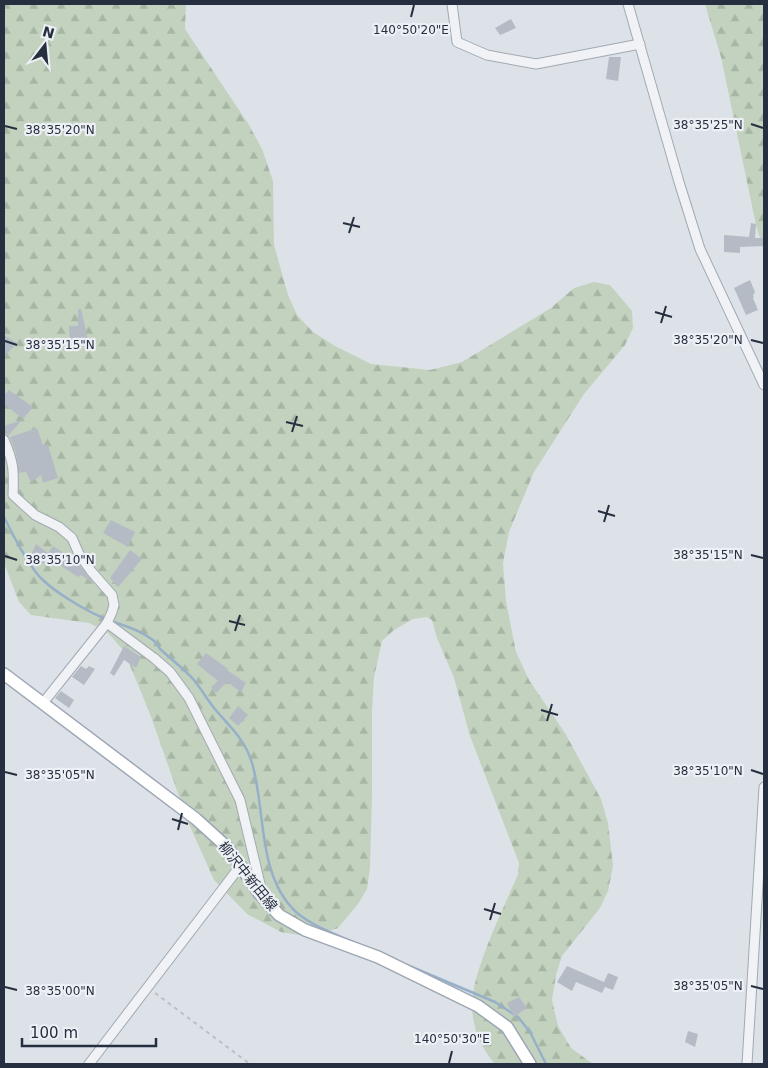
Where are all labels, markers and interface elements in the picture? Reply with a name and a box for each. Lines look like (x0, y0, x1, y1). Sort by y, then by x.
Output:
north arrow (20, 20, 70, 70)
text: N (41, 23, 56, 42)
text: 140°50'20"E (373, 23, 449, 37)
text: 38°35'25"N (673, 118, 743, 132)
text: 38°35'20"N (25, 123, 95, 137)
text: 38°35'20"N (673, 333, 743, 347)
text: 38°35'15"N (25, 338, 95, 352)
text: 38°35'15"N (673, 548, 743, 562)
text: 38°35'10"N (25, 553, 95, 567)
text: 38°35'10"N (673, 764, 743, 778)
text: 38°35'05"N (25, 768, 95, 782)
street label: 柳沢中新田線 (215, 838, 281, 914)
text: 38°35'05"N (673, 979, 743, 993)
text: 38°35'00"N (25, 984, 95, 998)
scale bar (22, 1016, 156, 1048)
text: 100 m (30, 1024, 78, 1042)
text: 140°50'30"E (414, 1032, 490, 1046)

